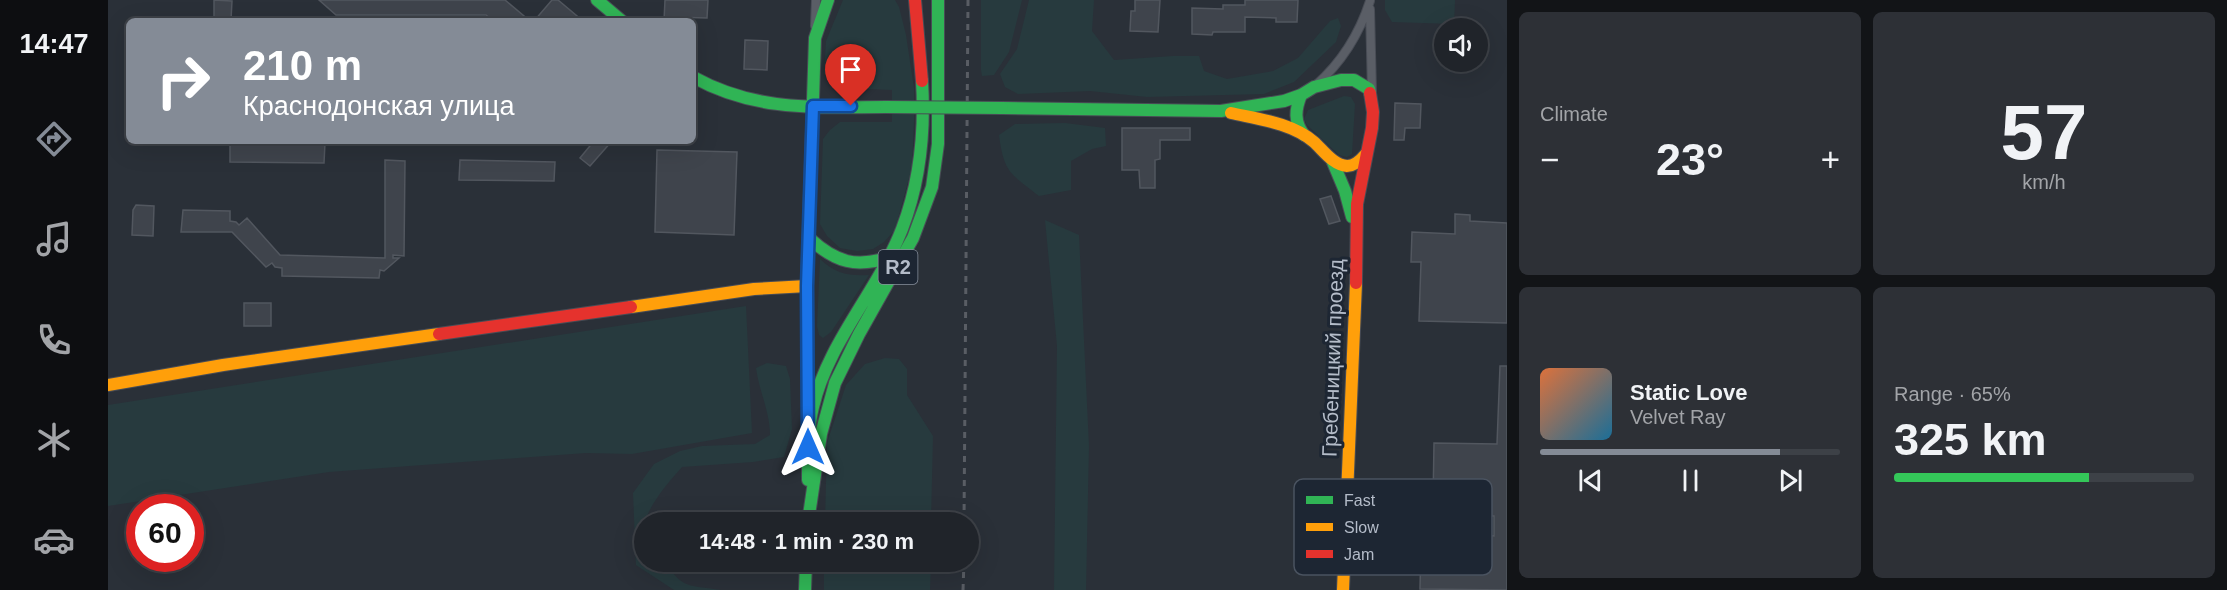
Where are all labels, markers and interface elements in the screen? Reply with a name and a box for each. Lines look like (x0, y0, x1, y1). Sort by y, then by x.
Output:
map controls (1434, 18, 1488, 72)
button: sound (1434, 18, 1488, 72)
text: 14:47 (19, 29, 89, 59)
icon: right (144, 42, 222, 120)
text: 210 m (243, 42, 362, 89)
pin (825, 44, 876, 106)
icon: arrive (834, 53, 867, 86)
text: 57 (2001, 88, 2087, 176)
text: Краснодонская улица (243, 91, 515, 121)
text: Climate (1540, 103, 1608, 125)
icon: directions (33, 118, 75, 160)
text: 23° (1656, 134, 1724, 185)
text: − (1540, 141, 1559, 178)
text: + (1821, 141, 1840, 178)
text: km/h (2022, 171, 2066, 193)
icon: music (33, 218, 75, 260)
road number: R2 (878, 250, 918, 284)
street label: Гребеницкий проезд (1318, 259, 1347, 457)
icon: phone (33, 319, 75, 361)
text: Static Love (1630, 380, 1747, 405)
text: Range · 65% (1894, 383, 2011, 405)
text: Velvet Ray (1630, 406, 1726, 428)
text: 325 km (1894, 414, 2047, 465)
position arrow (776, 415, 840, 479)
icon: climate (33, 419, 75, 461)
icon: previous (1574, 464, 1607, 497)
icon: pause (1674, 464, 1707, 497)
icon: next (1774, 464, 1807, 497)
legend (1294, 479, 1492, 575)
text: Fast (1344, 492, 1376, 509)
speed limit sign: 60 (126, 494, 204, 572)
icon: car (33, 519, 75, 561)
text: Slow (1344, 519, 1379, 536)
text: 14:48 · 1 min · 230 m (699, 529, 914, 554)
text: Jam (1344, 546, 1374, 563)

